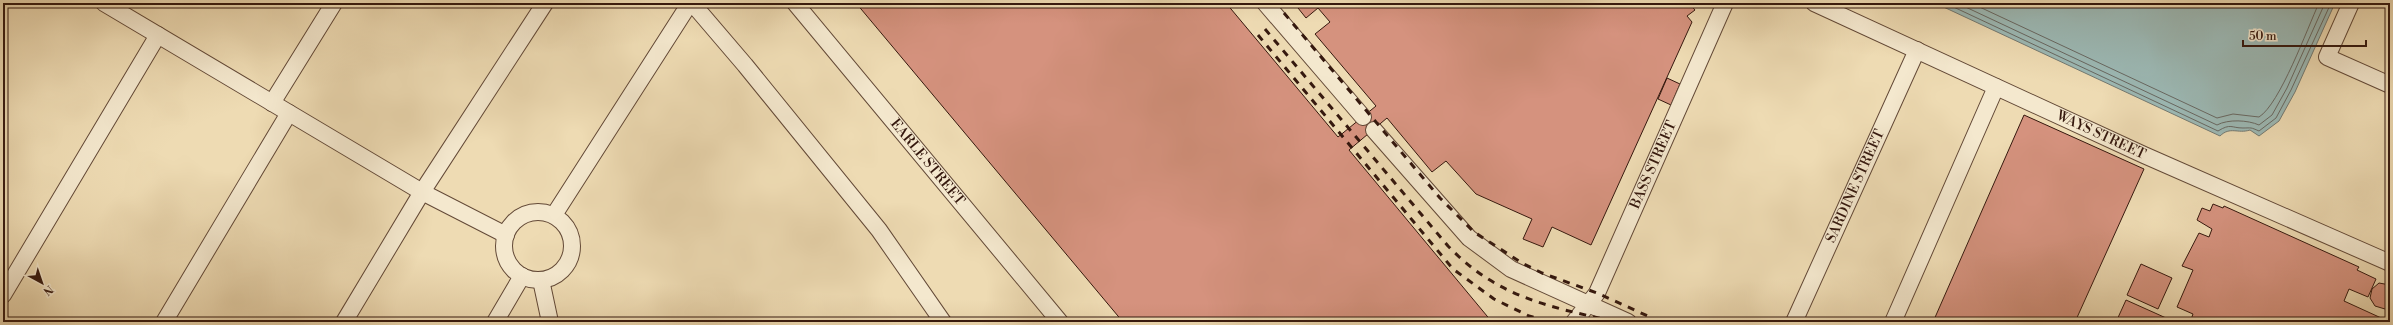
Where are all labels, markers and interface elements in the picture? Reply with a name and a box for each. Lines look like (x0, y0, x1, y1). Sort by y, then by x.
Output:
scale bar (2243, 22, 2366, 48)
text: 50 m (2249, 29, 2277, 44)
street label: WAYS STREET (2052, 106, 2149, 164)
street label: EARLE STREET (886, 115, 969, 209)
street label: BASS STREET (1626, 118, 1681, 213)
street label: SARDINE STREET (1822, 126, 1889, 246)
north arrow (22, 263, 62, 303)
text: N (40, 282, 56, 298)

